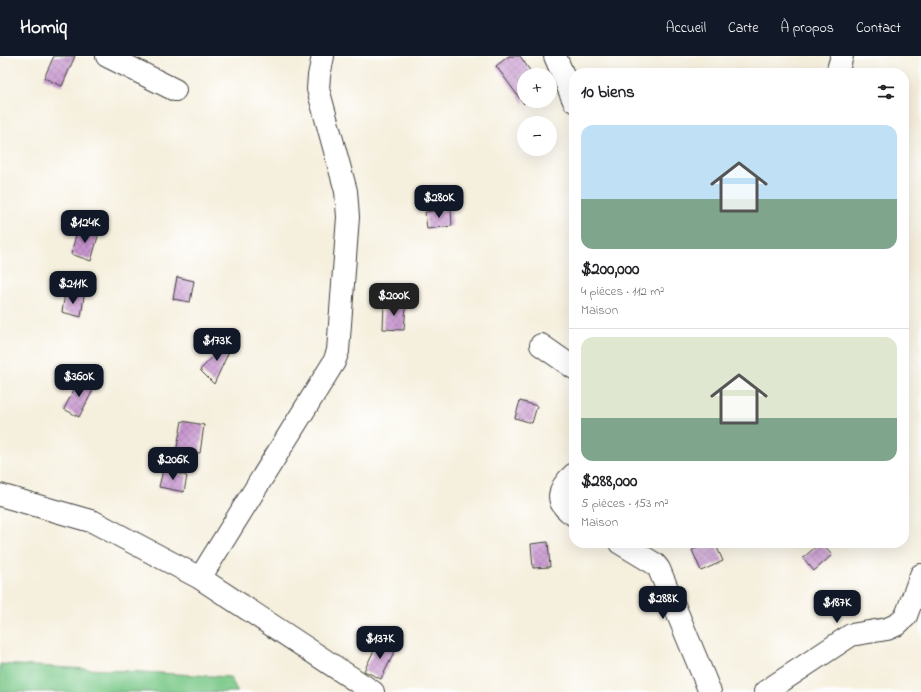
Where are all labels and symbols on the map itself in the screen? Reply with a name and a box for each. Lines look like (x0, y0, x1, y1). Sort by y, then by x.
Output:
pin: $280K (411, 185, 467, 219)
pin: $124K (57, 210, 113, 244)
pin: $211K (45, 271, 101, 305)
pin: $200K (366, 283, 422, 317)
pin: $173K (189, 328, 245, 362)
pin: $360K (51, 364, 107, 398)
pin: $206K (145, 447, 201, 481)
pin: $288K (635, 586, 691, 620)
pin: $187K (809, 590, 865, 624)
pin: $137K (352, 626, 408, 660)

